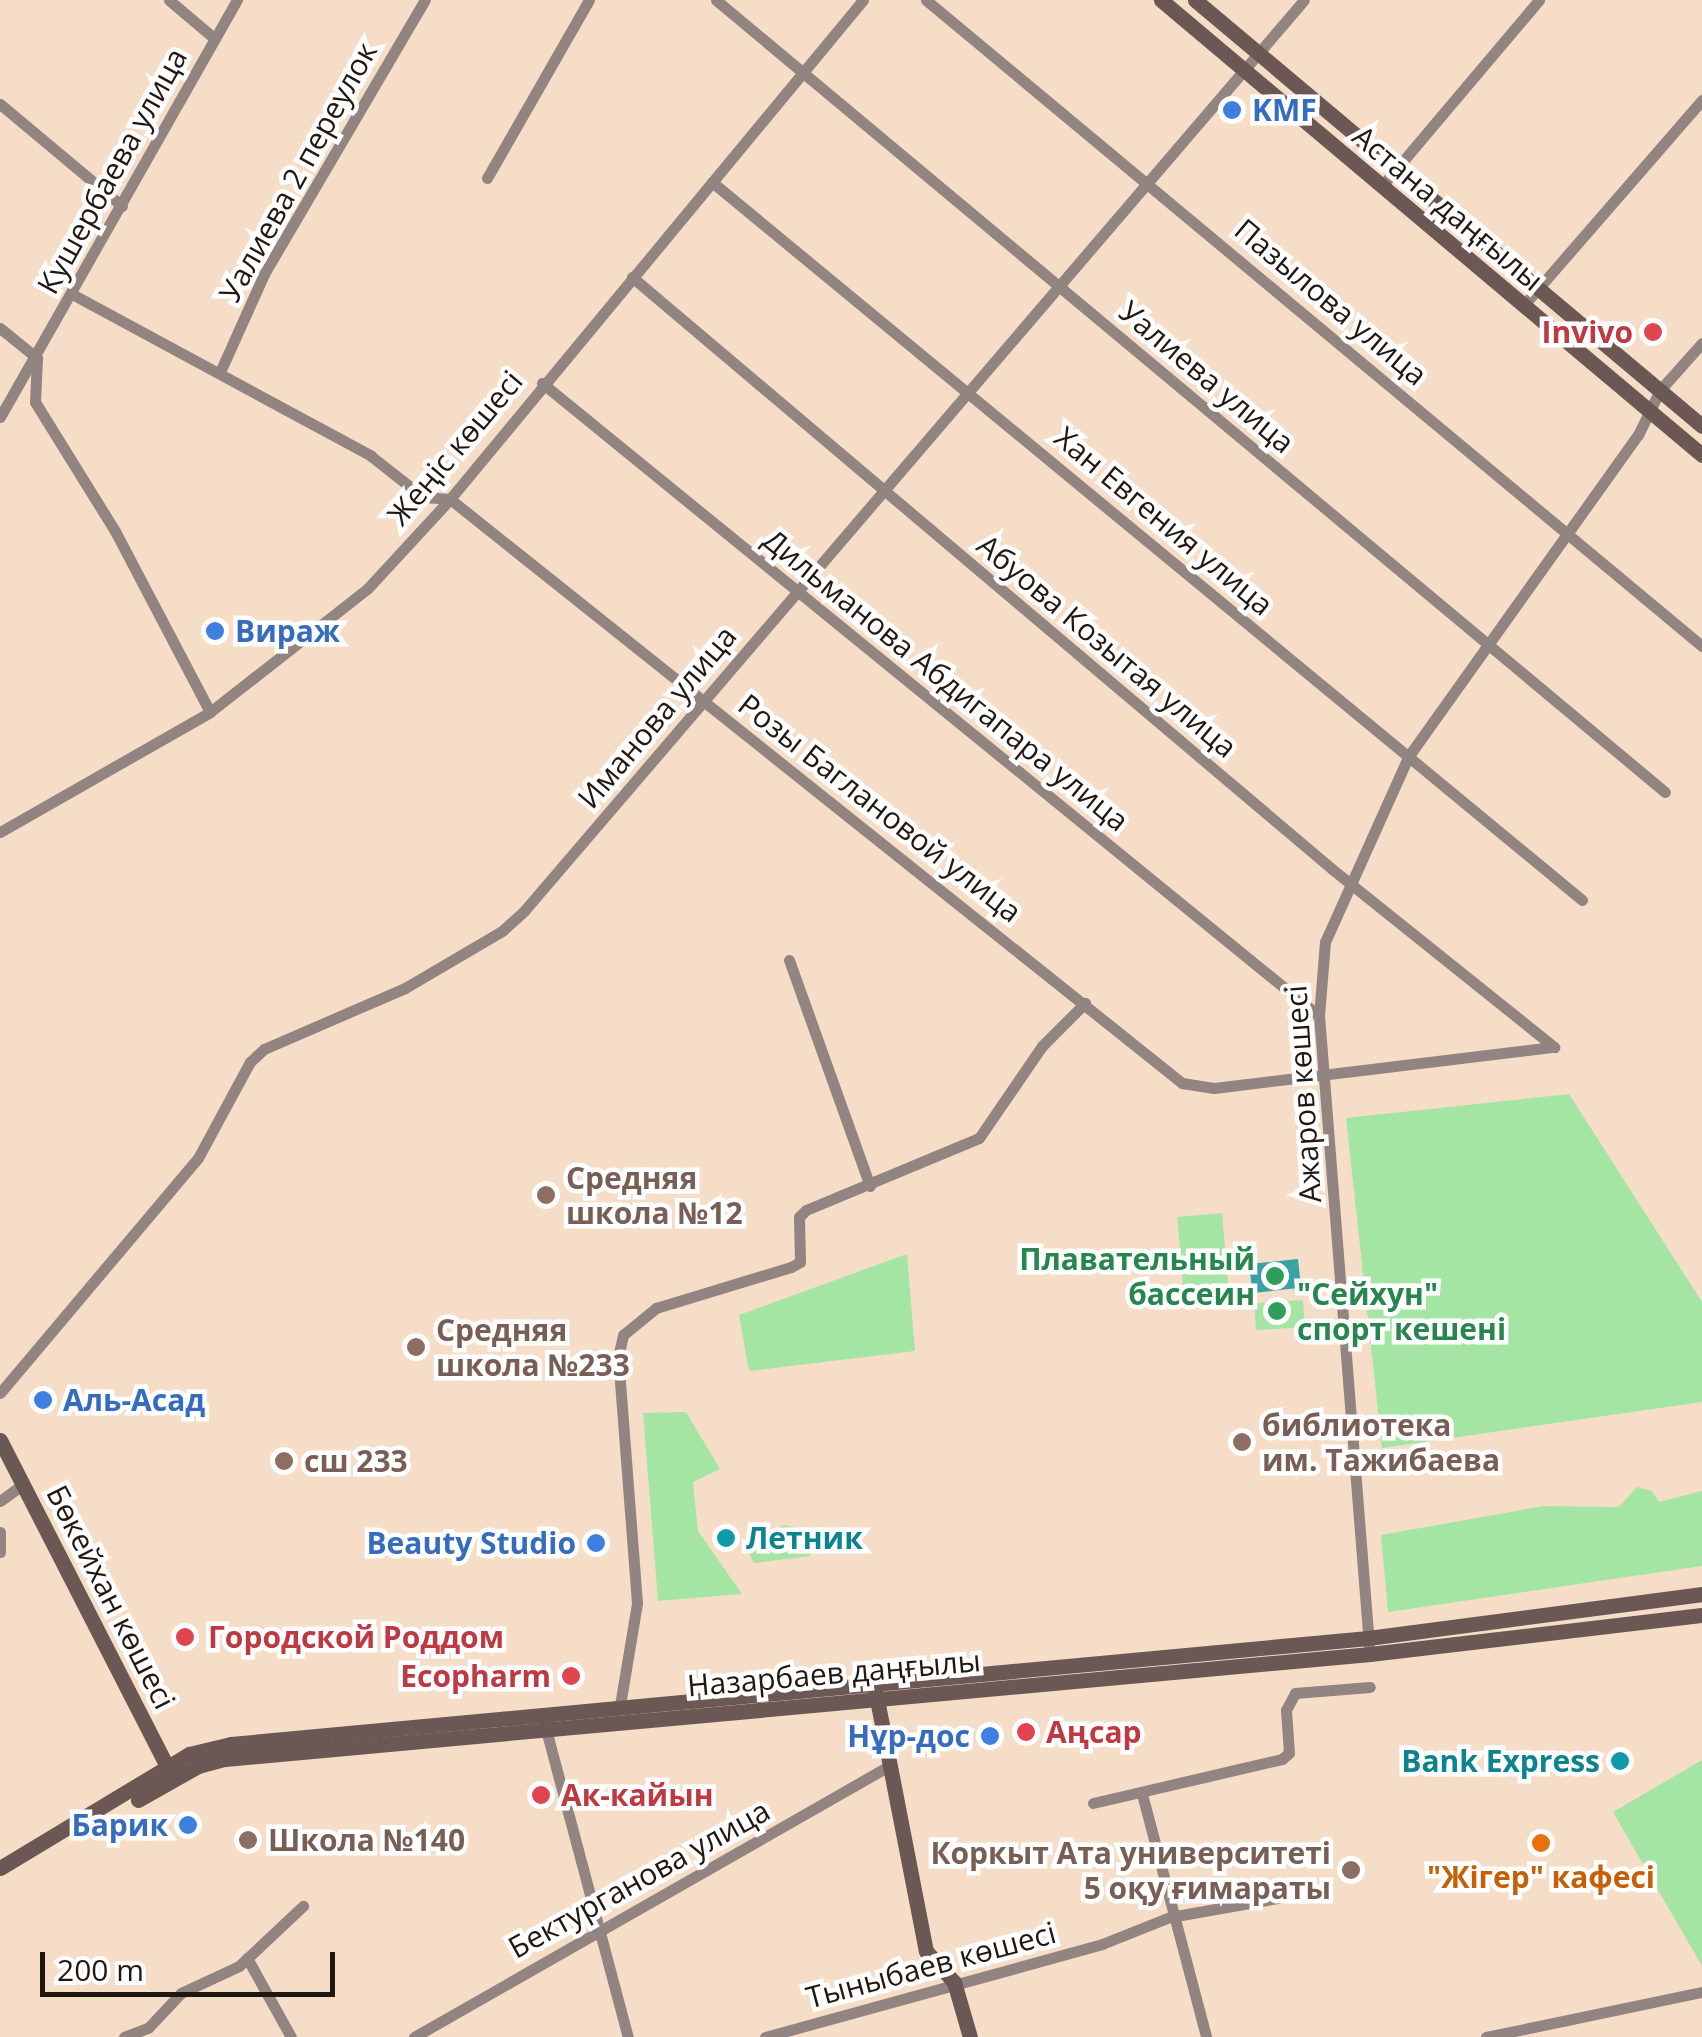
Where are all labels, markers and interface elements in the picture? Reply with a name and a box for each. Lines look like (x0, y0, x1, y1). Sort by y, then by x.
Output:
street label: Уалиева 2 переулок (212, 36, 384, 308)
street label: Кушербаева улица (30, 42, 194, 300)
place label: KMF (1252, 92, 1317, 128)
marker: KMF (1221, 99, 1243, 121)
street label: Астана даңғылы (1346, 118, 1550, 298)
street label: Пазылова улица (1228, 211, 1434, 393)
street label: Уалиева улица (1112, 294, 1302, 460)
place label: Invivo (1541, 314, 1633, 350)
marker: Invivo (1642, 321, 1664, 343)
street label: Жеңіс көшесі (380, 364, 530, 532)
street label: Хан Евгения улица (1048, 419, 1280, 623)
street label: Дильманова Абдигапара улица (756, 521, 1136, 839)
street label: Абуова Козытая улица (970, 527, 1244, 765)
place label: Вираж (235, 613, 340, 649)
street label: Иманова улица (570, 619, 744, 815)
marker: Вираж (204, 620, 226, 642)
street label: Розы Баглановой улица (731, 686, 1029, 930)
street label: Ажаров көшесі (1277, 984, 1329, 1204)
place label: Средняя школа №12 (566, 1160, 743, 1230)
marker: Средняя школа №12 (535, 1184, 557, 1206)
place label: Плавательный бассеин (1019, 1241, 1255, 1312)
marker: Плавательный бассеин (1264, 1265, 1286, 1287)
place label: "Сейхун" спорт кешені (1297, 1276, 1506, 1346)
marker: "Сейхун" спорт кешені (1266, 1300, 1288, 1322)
place label: Средняя школа №233 (436, 1312, 630, 1382)
marker: Средняя школа №233 (405, 1336, 427, 1358)
place label: Аль-Асад (63, 1382, 205, 1418)
marker: Аль-Асад (32, 1389, 54, 1411)
place label: библиотека им. Тажибаева (1262, 1407, 1500, 1478)
marker: библиотека им. Тажибаева (1231, 1431, 1253, 1453)
place label: сш 233 (304, 1443, 408, 1479)
marker: сш 233 (273, 1450, 295, 1472)
street label: Бөкейхан көшесі (39, 1479, 183, 1715)
place label: Летник (746, 1520, 863, 1556)
place label: Beauty Studio (366, 1525, 576, 1561)
marker: Летник (715, 1527, 737, 1549)
marker: Beauty Studio (585, 1532, 607, 1554)
place label: Городской Роддом (208, 1619, 504, 1655)
marker: Городской Роддом (172, 1624, 198, 1650)
street label: Назарбаев даңғылы (686, 1642, 982, 1704)
place label: Ecopharm (400, 1658, 551, 1694)
marker: Ecopharm (560, 1665, 582, 1687)
place label: Аңсар (1046, 1714, 1142, 1750)
place label: Нұр-дос (847, 1718, 970, 1754)
marker: Аңсар (1015, 1721, 1037, 1743)
marker: Нұр-дос (979, 1725, 1001, 1747)
place label: Bank Express (1401, 1743, 1600, 1779)
marker: Bank Express (1609, 1750, 1631, 1772)
place label: Ак-кайын (561, 1777, 714, 1813)
marker: Ак-кайын (530, 1784, 552, 1806)
street label: Бектурганова улица (502, 1792, 776, 1966)
place label: Барик (72, 1807, 168, 1843)
marker: Барик (177, 1814, 199, 1836)
place label: Школа №140 (268, 1822, 465, 1858)
marker: Школа №140 (237, 1829, 259, 1851)
marker: "Жігер" кафесі (1530, 1832, 1552, 1854)
place label: Коркыт Ата университеті 5 оқу ғимараты (930, 1835, 1331, 1906)
marker: Коркыт Ата университеті 5 оқу ғимараты (1340, 1859, 1362, 1881)
place label: "Жігер" кафесі (1427, 1859, 1655, 1895)
street label: Тыныбаев көшесі (802, 1914, 1060, 2016)
scale bar (45, 1932, 340, 1994)
text: 200 m (57, 1949, 144, 1990)

